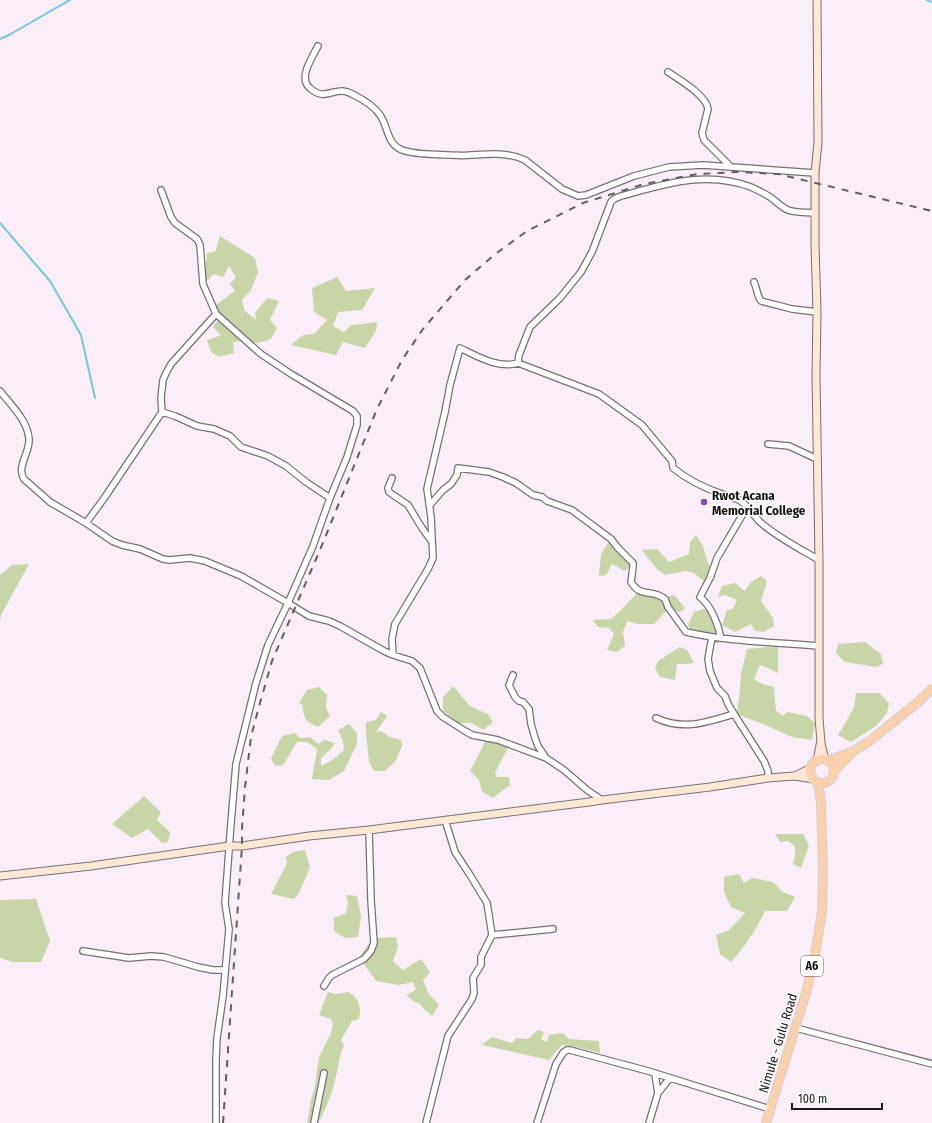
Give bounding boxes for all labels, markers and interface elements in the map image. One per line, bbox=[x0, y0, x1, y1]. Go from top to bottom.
place label: Rwot Acana Memorial College bbox=[712, 488, 806, 518]
marker: Rwot Acana Memorial College bbox=[699, 497, 709, 507]
road number: A6 bbox=[801, 956, 823, 976]
street label: Nimule - Gulu Road bbox=[756, 991, 800, 1095]
scale bar bbox=[792, 1085, 882, 1111]
text: 100 m bbox=[798, 1092, 827, 1106]

